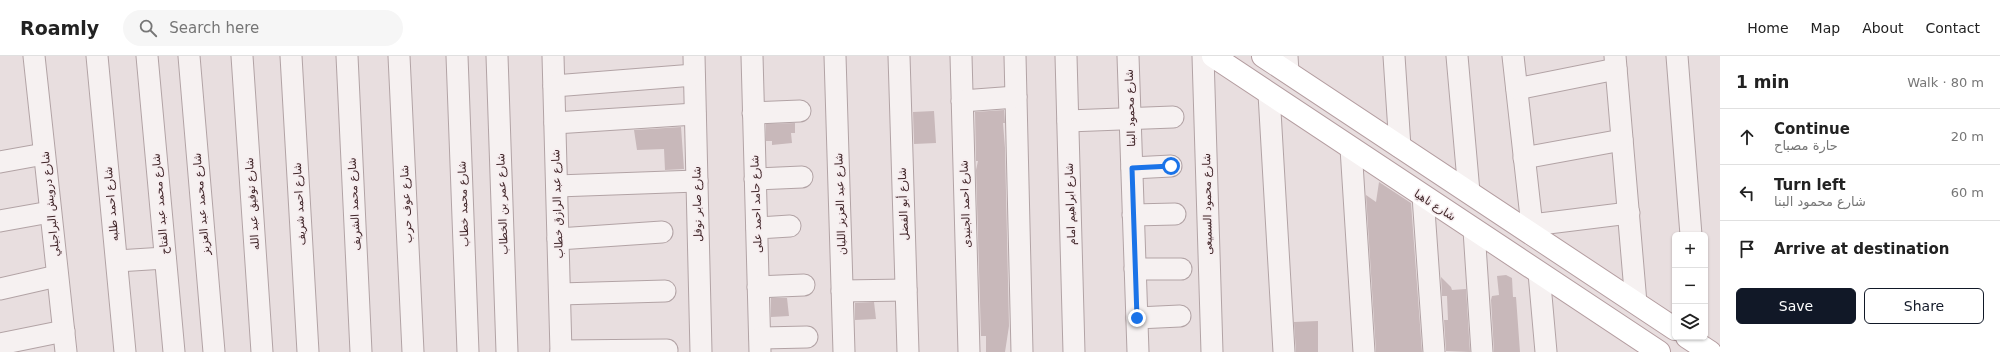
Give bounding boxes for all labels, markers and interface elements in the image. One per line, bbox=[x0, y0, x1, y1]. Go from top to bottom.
search box bbox=[123, 10, 403, 46]
text: Roamly bbox=[20, 17, 99, 39]
icon: search bbox=[137, 17, 159, 39]
text: Search here bbox=[169, 19, 259, 37]
text: Home bbox=[1747, 20, 1789, 36]
text: Map bbox=[1811, 20, 1840, 36]
text: About bbox=[1862, 20, 1904, 36]
text: Contact bbox=[1926, 20, 1980, 36]
street label: شارع محمود البنا bbox=[1123, 69, 1138, 147]
text: 1 min bbox=[1736, 72, 1789, 92]
text: Walk · 80 m bbox=[1907, 75, 1984, 90]
text: Continue bbox=[1774, 120, 1850, 138]
icon: ahead bbox=[1736, 126, 1758, 148]
text: 20 m bbox=[1951, 129, 1984, 144]
text: حارة مصباح bbox=[1774, 138, 1838, 153]
street label: شارع عبد الرازق خطاب bbox=[549, 149, 566, 259]
street label: شارع درويش البراجيلي bbox=[39, 151, 62, 257]
street label: شارع محمد عبد العزيز bbox=[191, 152, 213, 257]
street label: شارع محمد عبد الفتاح bbox=[150, 153, 171, 255]
street label: شارع عمر بن الخطاب bbox=[494, 153, 511, 255]
street label: شارع عبد العزيز اللبان bbox=[832, 153, 849, 255]
street label: شارع محمود السميعى bbox=[1200, 153, 1215, 255]
street label: شارع حامد احمد على bbox=[748, 155, 765, 253]
street label: شارع توفيق عبد الله bbox=[243, 157, 263, 251]
street label: شارع محمد الشريف bbox=[346, 157, 363, 251]
route start bbox=[1162, 157, 1180, 175]
street label: شارع احمد الجنيدى bbox=[957, 160, 974, 248]
street label: شارع محمد خطاب bbox=[456, 161, 471, 247]
street label: شارع احمد شريف bbox=[291, 162, 308, 246]
street label: شارع ابراهيم امام bbox=[1063, 163, 1078, 245]
street label: شارع عوف حرب bbox=[398, 165, 415, 243]
street label: شارع احمد طلبه bbox=[102, 166, 121, 242]
street label: شارع صابر نوفل bbox=[690, 166, 705, 242]
street label: شارع أبو الفضل bbox=[895, 167, 911, 241]
text: Turn left bbox=[1774, 176, 1846, 194]
icon: left bbox=[1736, 182, 1758, 204]
text: 60 m bbox=[1951, 185, 1984, 200]
street label: شارع ناهيا bbox=[1412, 187, 1458, 224]
text: شارع محمود البنا bbox=[1774, 194, 1866, 209]
map controls bbox=[1672, 232, 1708, 340]
button: + bbox=[1672, 232, 1708, 268]
icon: arrive bbox=[1736, 238, 1758, 260]
text: Arrive at destination bbox=[1774, 240, 1949, 258]
button: − bbox=[1672, 268, 1708, 304]
button: Save bbox=[1736, 288, 1856, 324]
button: Share bbox=[1864, 288, 1984, 324]
button: layers bbox=[1672, 304, 1708, 340]
route end bbox=[1128, 309, 1146, 327]

